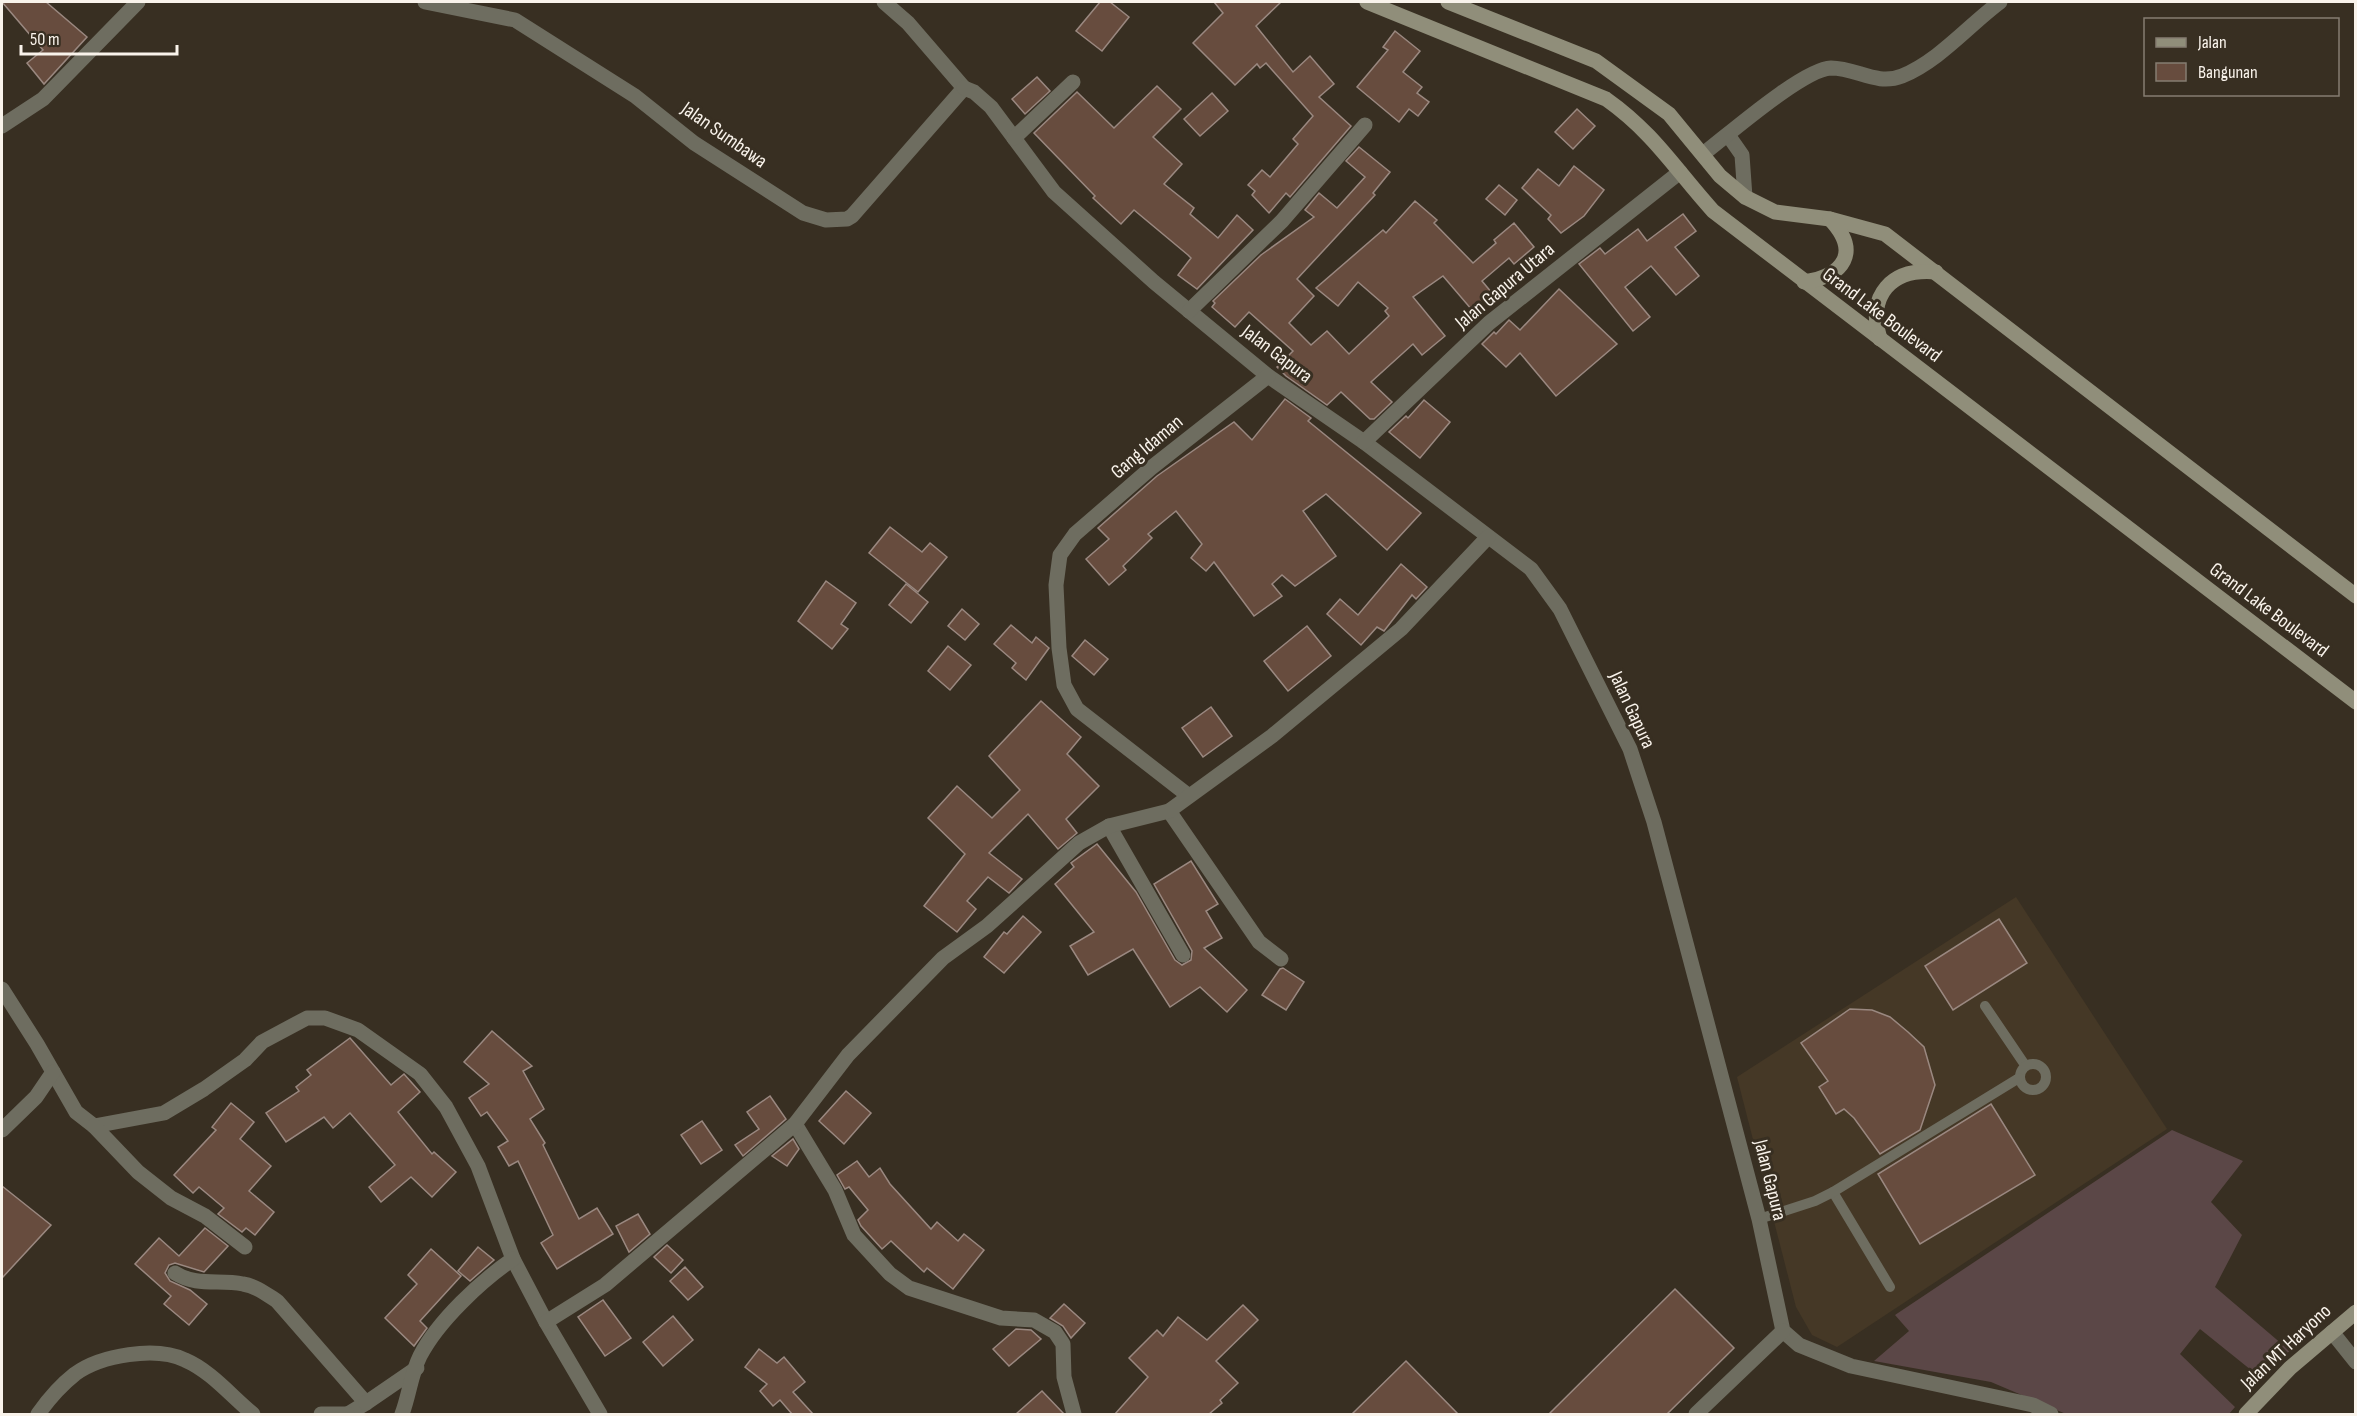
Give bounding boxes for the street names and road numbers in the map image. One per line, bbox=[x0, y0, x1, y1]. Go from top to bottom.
street label: Jalan Sumbawa bbox=[676, 96, 772, 173]
street label: Jalan Gapura Utara bbox=[1450, 238, 1560, 335]
street label: Grand Lake Boulevard bbox=[1818, 262, 1946, 368]
street label: Jalan Gapura bbox=[1236, 319, 1317, 388]
street label: Gang Idaman bbox=[1106, 410, 1188, 484]
street label: Grand Lake Boulevard bbox=[2205, 557, 2333, 663]
street label: Jalan Gapura bbox=[1603, 667, 1660, 752]
street label: Jalan Gapura bbox=[1748, 1136, 1792, 1223]
street label: Jalan MT Haryono bbox=[2235, 1299, 2336, 1396]

